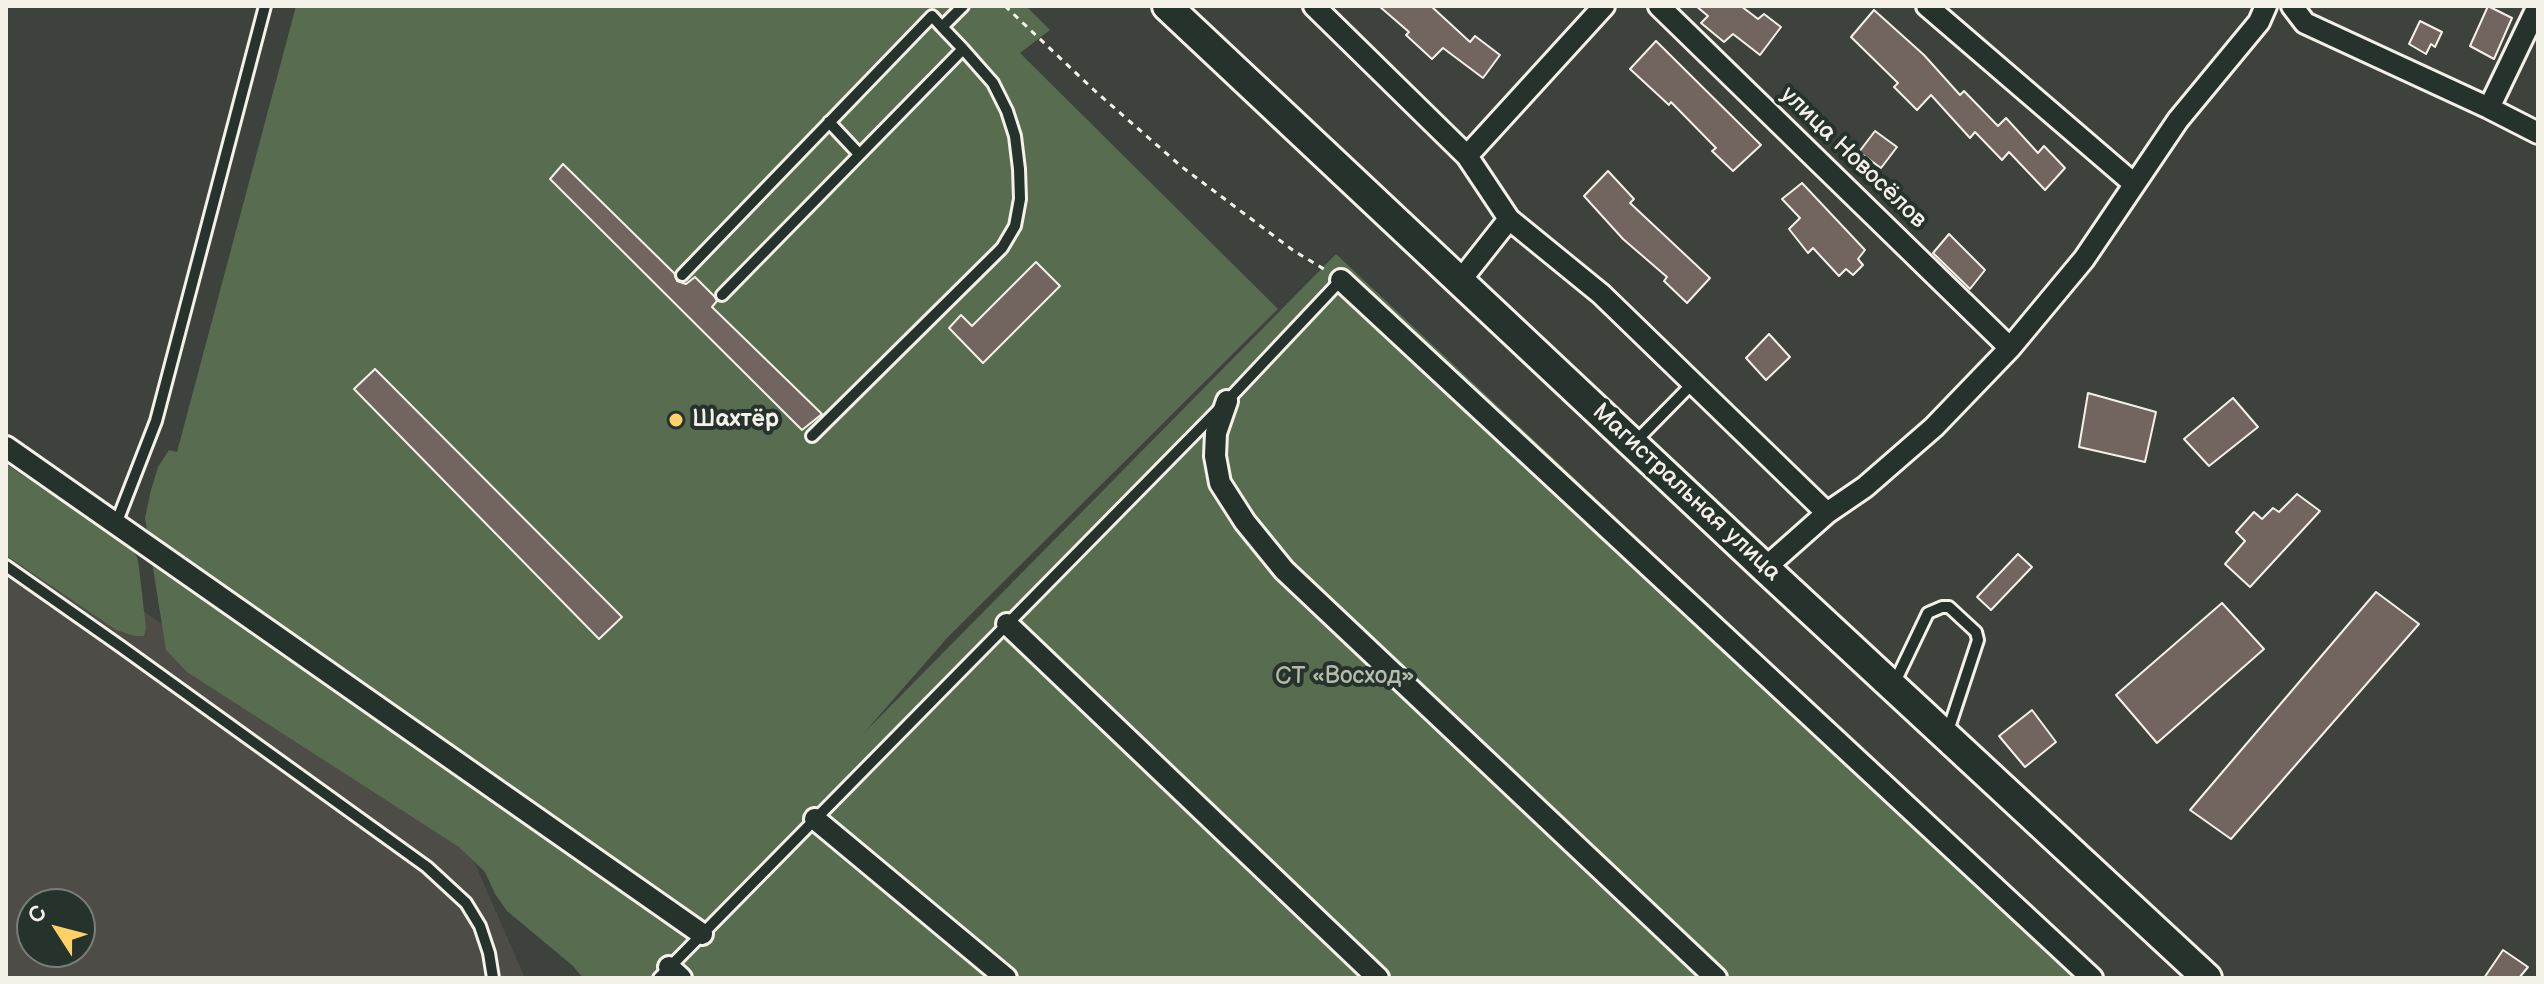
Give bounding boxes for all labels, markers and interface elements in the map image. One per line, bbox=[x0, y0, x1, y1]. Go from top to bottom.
street label: улица Новосёлов bbox=[1774, 81, 1932, 235]
street label: Магистральная улица bbox=[1586, 398, 1786, 588]
place label: Шахтёр bbox=[692, 406, 779, 434]
marker: Шахтёр bbox=[667, 411, 685, 429]
park label: СТ «Восход» bbox=[1275, 663, 1415, 691]
north arrow bbox=[16, 888, 96, 968]
text: С bbox=[22, 901, 53, 929]

